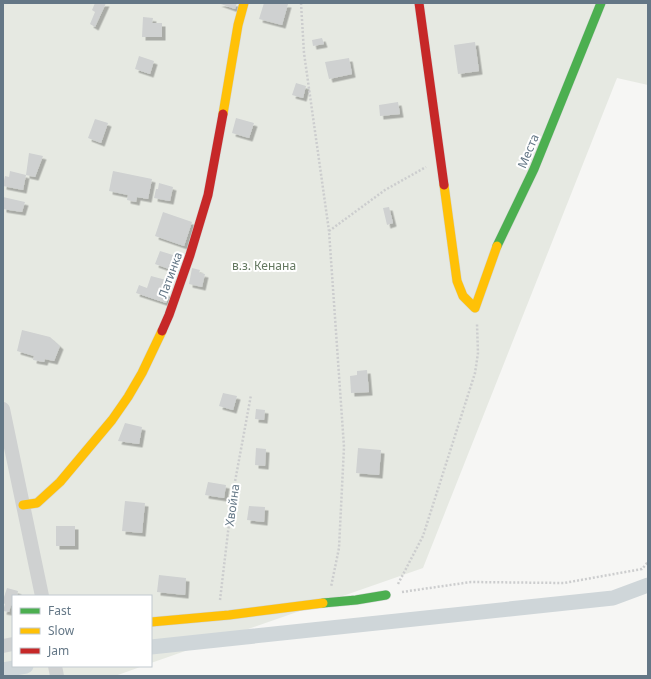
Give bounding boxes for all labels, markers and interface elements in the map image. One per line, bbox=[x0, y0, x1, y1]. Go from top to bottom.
street label: Места bbox=[513, 131, 543, 171]
street label: Латинка bbox=[154, 249, 186, 301]
park label: в.з. Кенана bbox=[232, 257, 296, 274]
street label: Хвойна bbox=[221, 483, 243, 527]
legend bbox=[12, 595, 152, 667]
text: Fast bbox=[48, 602, 72, 619]
text: Slow bbox=[48, 622, 75, 639]
text: Jam bbox=[47, 642, 69, 659]

